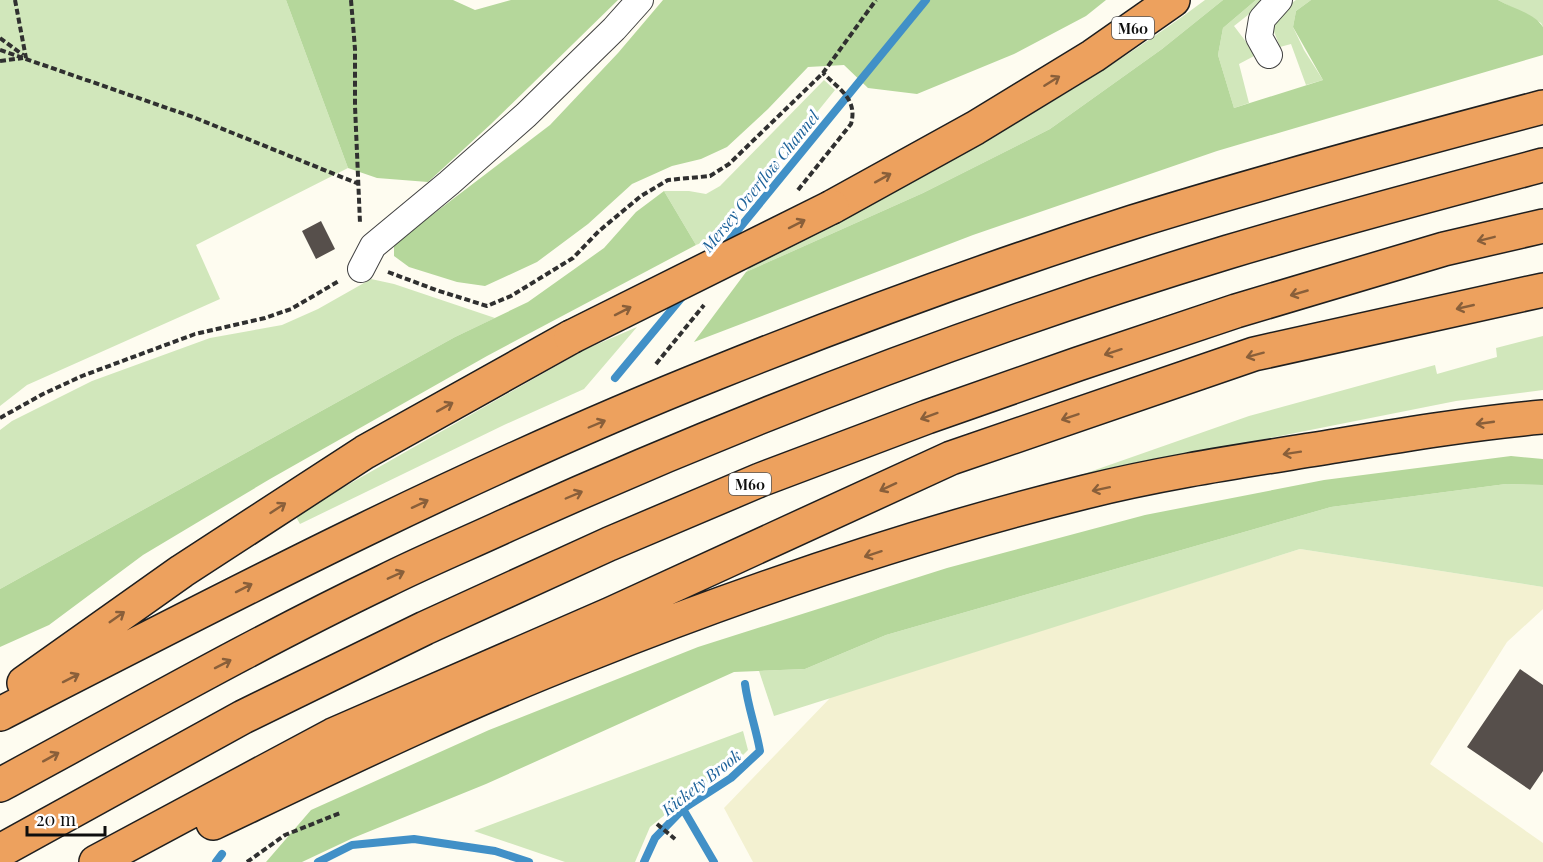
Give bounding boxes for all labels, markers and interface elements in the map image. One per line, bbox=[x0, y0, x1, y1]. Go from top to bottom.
road number: M60 bbox=[1112, 17, 1154, 39]
one-way arrow bbox=[1043, 74, 1060, 86]
water label: Mersey Overflow Channel bbox=[696, 106, 824, 257]
one-way arrow bbox=[874, 172, 891, 184]
one-way arrow bbox=[788, 217, 806, 229]
one-way arrow bbox=[1477, 234, 1496, 246]
one-way arrow bbox=[1290, 288, 1309, 299]
one-way arrow bbox=[1456, 302, 1476, 313]
one-way arrow bbox=[613, 305, 631, 316]
one-way arrow bbox=[1104, 347, 1123, 358]
one-way arrow bbox=[1246, 350, 1265, 361]
one-way arrow bbox=[436, 401, 453, 413]
one-way arrow bbox=[920, 412, 939, 423]
one-way arrow bbox=[1061, 412, 1080, 423]
one-way arrow bbox=[588, 418, 606, 429]
one-way arrow bbox=[1475, 418, 1495, 429]
one-way arrow bbox=[1283, 447, 1302, 458]
road number: M60 bbox=[729, 473, 771, 495]
one-way arrow bbox=[880, 481, 898, 493]
one-way arrow bbox=[1091, 483, 1110, 495]
one-way arrow bbox=[564, 489, 583, 500]
one-way arrow bbox=[410, 497, 428, 509]
one-way arrow bbox=[269, 502, 286, 514]
one-way arrow bbox=[864, 549, 883, 560]
one-way arrow bbox=[387, 569, 405, 581]
one-way arrow bbox=[234, 582, 252, 593]
one-way arrow bbox=[108, 611, 124, 623]
one-way arrow bbox=[213, 658, 231, 669]
one-way arrow bbox=[61, 672, 79, 683]
water label: Kickety Brook bbox=[656, 744, 745, 820]
one-way arrow bbox=[42, 751, 60, 762]
scale bar bbox=[27, 799, 105, 837]
text: 20 m bbox=[36, 807, 76, 831]

